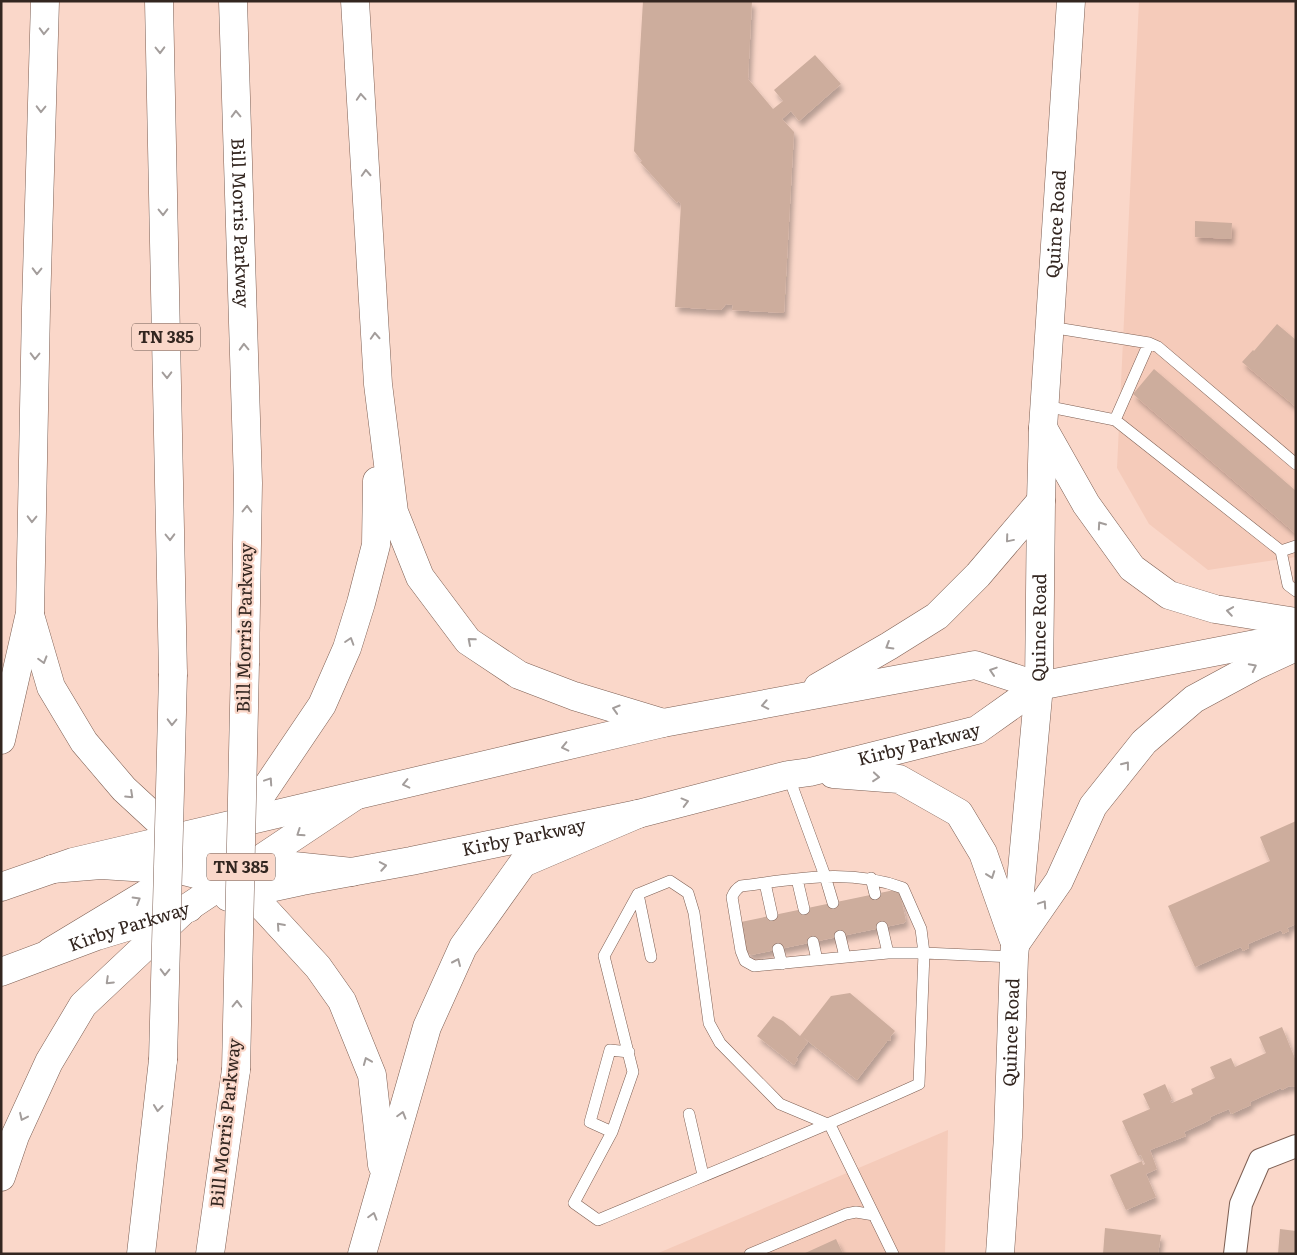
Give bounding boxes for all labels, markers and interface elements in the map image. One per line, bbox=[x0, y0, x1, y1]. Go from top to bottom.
one-way arrow bbox=[38, 27, 49, 35]
one-way arrow bbox=[155, 46, 165, 54]
one-way arrow bbox=[356, 93, 367, 101]
one-way arrow bbox=[36, 105, 46, 113]
one-way arrow bbox=[231, 110, 242, 118]
street label: Bill Morris Parkway bbox=[225, 137, 258, 309]
one-way arrow bbox=[361, 169, 372, 177]
street label: Quince Road bbox=[1038, 169, 1072, 279]
one-way arrow bbox=[158, 209, 168, 217]
one-way arrow bbox=[32, 268, 42, 275]
road number: TN 385 bbox=[132, 324, 200, 351]
one-way arrow bbox=[370, 331, 381, 339]
one-way arrow bbox=[238, 343, 249, 351]
one-way arrow bbox=[30, 353, 40, 361]
one-way arrow bbox=[161, 371, 172, 379]
one-way arrow bbox=[242, 505, 253, 513]
one-way arrow bbox=[26, 515, 37, 523]
one-way arrow bbox=[1098, 521, 1107, 531]
one-way arrow bbox=[1006, 533, 1015, 542]
one-way arrow bbox=[165, 534, 175, 542]
street label: Bill Morris Parkway bbox=[229, 542, 258, 713]
street label: Quince Road bbox=[1024, 573, 1052, 682]
one-way arrow bbox=[1226, 607, 1235, 617]
one-way arrow bbox=[344, 637, 354, 646]
one-way arrow bbox=[467, 638, 476, 647]
one-way arrow bbox=[886, 640, 895, 650]
one-way arrow bbox=[38, 655, 48, 664]
one-way arrow bbox=[1248, 663, 1257, 673]
one-way arrow bbox=[989, 667, 998, 677]
one-way arrow bbox=[761, 699, 770, 709]
one-way arrow bbox=[613, 705, 621, 715]
street label: Kirby Parkway bbox=[854, 715, 984, 772]
one-way arrow bbox=[166, 719, 177, 727]
one-way arrow bbox=[560, 741, 569, 752]
one-way arrow bbox=[1120, 762, 1128, 771]
one-way arrow bbox=[872, 772, 880, 783]
one-way arrow bbox=[263, 778, 273, 787]
one-way arrow bbox=[402, 778, 411, 789]
one-way arrow bbox=[125, 789, 134, 798]
one-way arrow bbox=[680, 797, 689, 808]
street label: Kirby Parkway bbox=[459, 810, 589, 862]
one-way arrow bbox=[296, 827, 305, 836]
road number: TN 385 bbox=[207, 854, 275, 880]
one-way arrow bbox=[379, 862, 388, 872]
one-way arrow bbox=[985, 870, 995, 879]
street label: Kirby Parkway bbox=[64, 893, 193, 958]
one-way arrow bbox=[131, 897, 140, 907]
one-way arrow bbox=[1037, 900, 1046, 910]
one-way arrow bbox=[277, 923, 286, 932]
one-way arrow bbox=[450, 958, 461, 967]
one-way arrow bbox=[160, 969, 170, 977]
one-way arrow bbox=[106, 975, 115, 984]
street label: Quince Road bbox=[995, 978, 1025, 1087]
one-way arrow bbox=[232, 1000, 243, 1008]
street label: Bill Morris Parkway bbox=[202, 1036, 247, 1209]
one-way arrow bbox=[362, 1058, 372, 1066]
one-way arrow bbox=[153, 1104, 164, 1112]
one-way arrow bbox=[396, 1110, 407, 1119]
one-way arrow bbox=[19, 1112, 29, 1121]
one-way arrow bbox=[367, 1213, 377, 1221]

